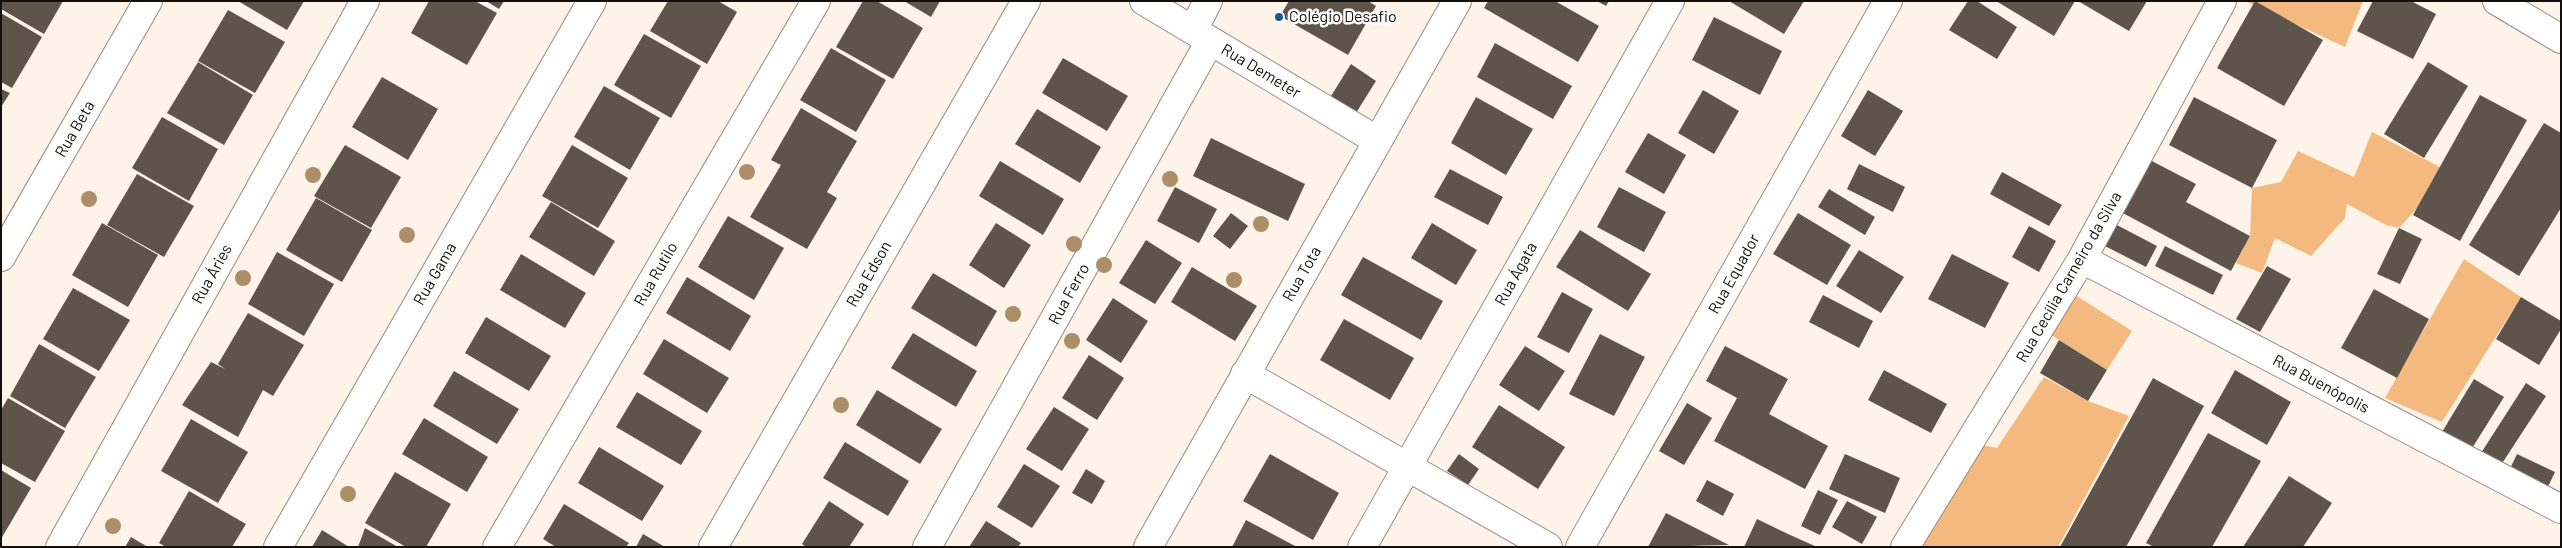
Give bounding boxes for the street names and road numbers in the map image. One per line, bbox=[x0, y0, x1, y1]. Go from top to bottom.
street label: Rua Demeter bbox=[1218, 40, 1304, 102]
street label: Rua Beta bbox=[51, 97, 99, 161]
street label: Rua Cecília Carneiro da Silva bbox=[2012, 188, 2126, 366]
street label: Rua Equador bbox=[1704, 231, 1764, 317]
street label: Rua Edson bbox=[842, 238, 896, 310]
street label: Rua Gama bbox=[409, 239, 461, 309]
street label: Rua Rutilo bbox=[630, 239, 682, 309]
street label: Rua Ágata bbox=[1491, 239, 1541, 309]
street label: Rua Áries bbox=[188, 241, 236, 307]
street label: Rua Tota bbox=[1279, 243, 1325, 305]
street label: Rua Ferro bbox=[1044, 260, 1094, 328]
street label: Rua Buenópolis bbox=[2269, 350, 2373, 418]

